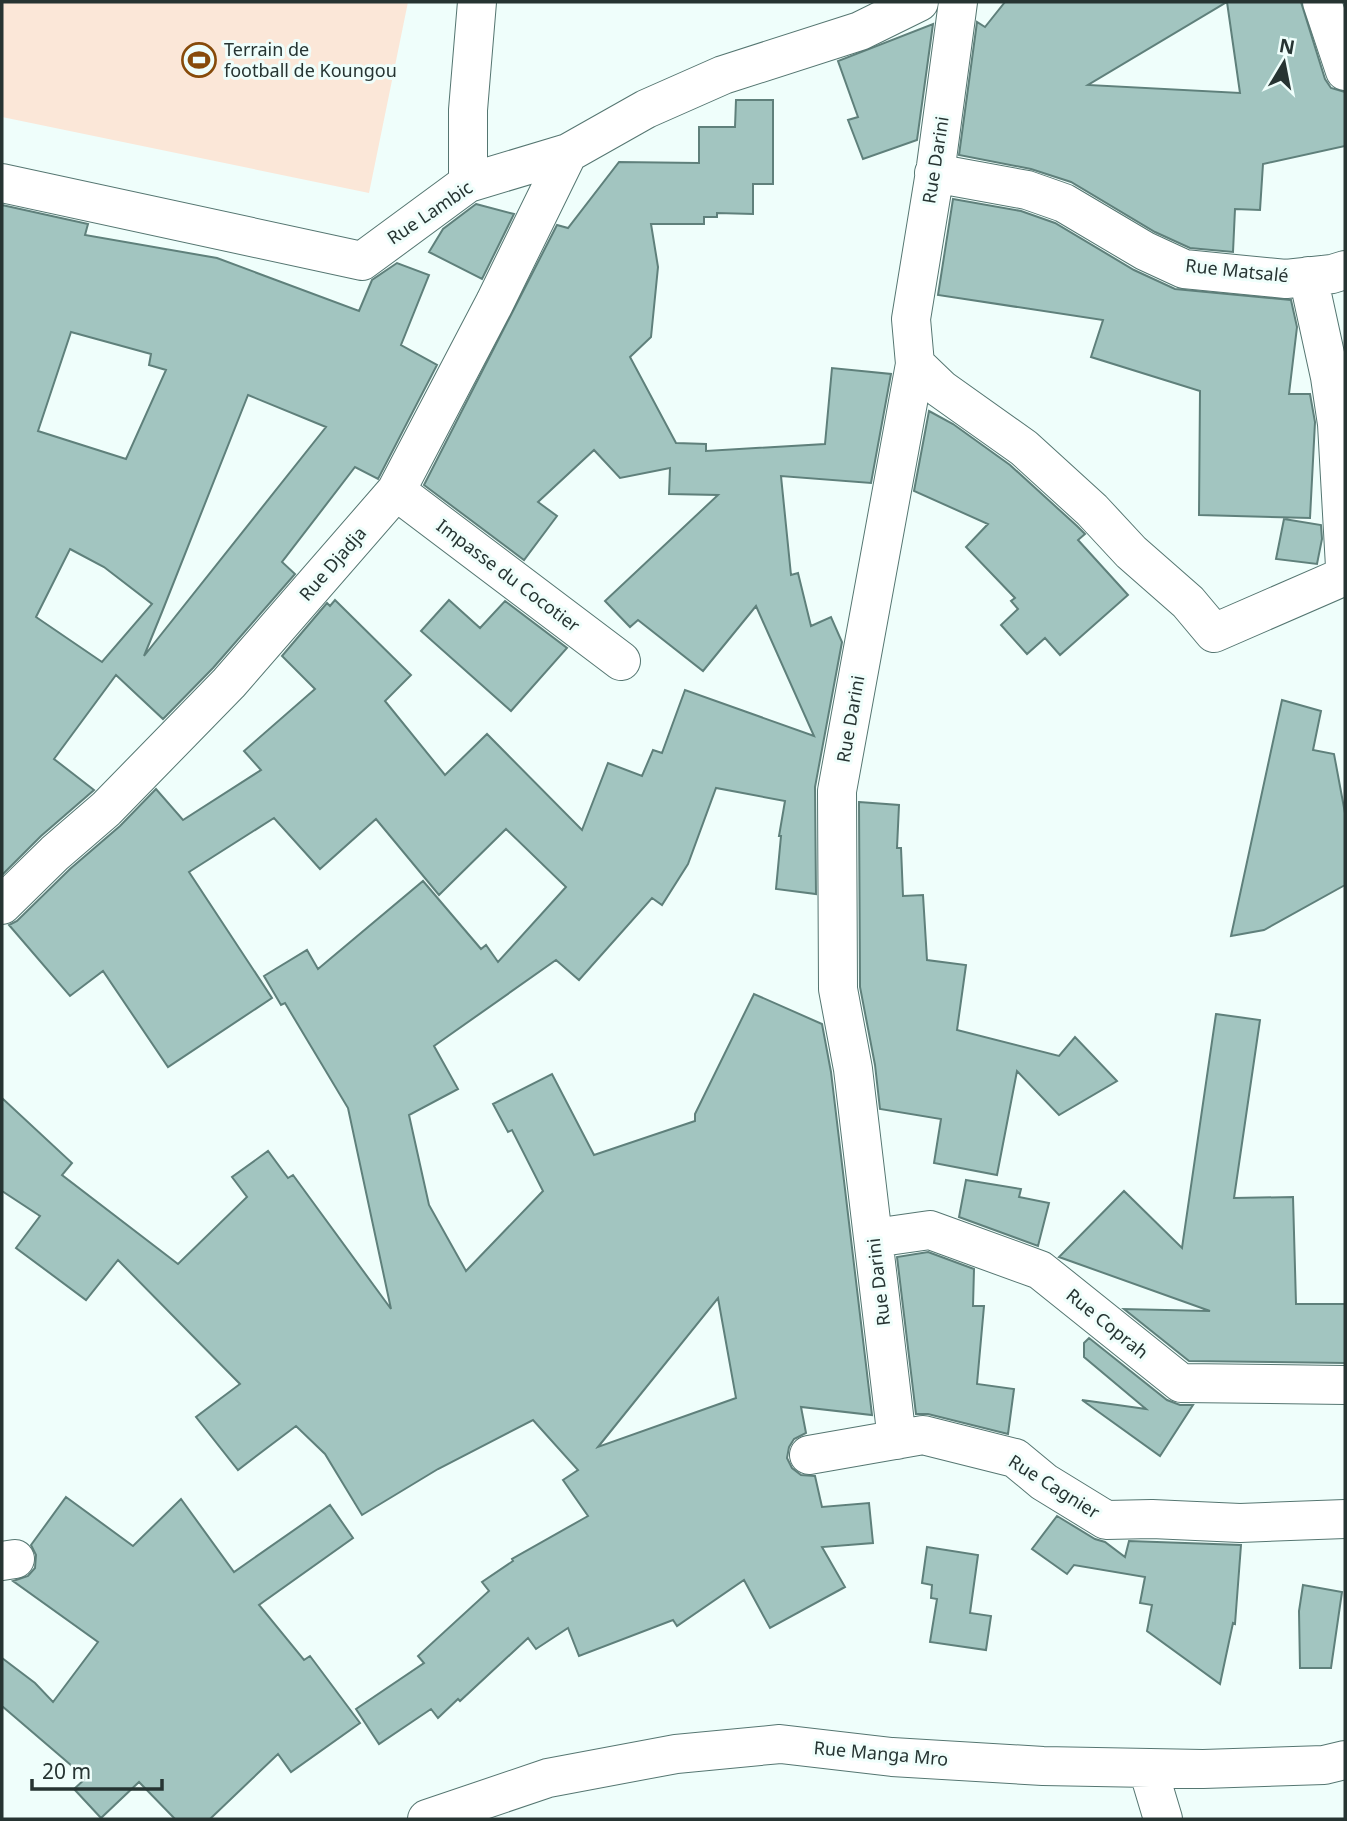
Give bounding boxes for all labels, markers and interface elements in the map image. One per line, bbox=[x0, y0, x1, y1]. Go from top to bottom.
north arrow bbox=[1249, 28, 1319, 98]
text: N bbox=[1277, 32, 1297, 60]
place label: Terrain de football de Koungou bbox=[224, 37, 397, 82]
sports icon: Terrain de football de Koungou bbox=[180, 41, 218, 79]
street label: Rue Darini bbox=[916, 114, 954, 205]
street label: Rue Lambic bbox=[382, 175, 477, 249]
street label: Rue Matsalé bbox=[1184, 253, 1290, 287]
street label: Impasse du Cocotier bbox=[432, 513, 586, 637]
street label: Rue Djadja bbox=[293, 521, 371, 606]
street label: Rue Darini bbox=[831, 673, 869, 764]
street label: Rue Darini bbox=[861, 1237, 895, 1327]
street label: Rue Coprah bbox=[1062, 1283, 1154, 1364]
street label: Rue Cagnier bbox=[1004, 1449, 1105, 1524]
street label: Rue Manga Mro bbox=[813, 1735, 949, 1771]
scale bar bbox=[32, 1748, 161, 1792]
text: 20 m bbox=[42, 1757, 91, 1785]

